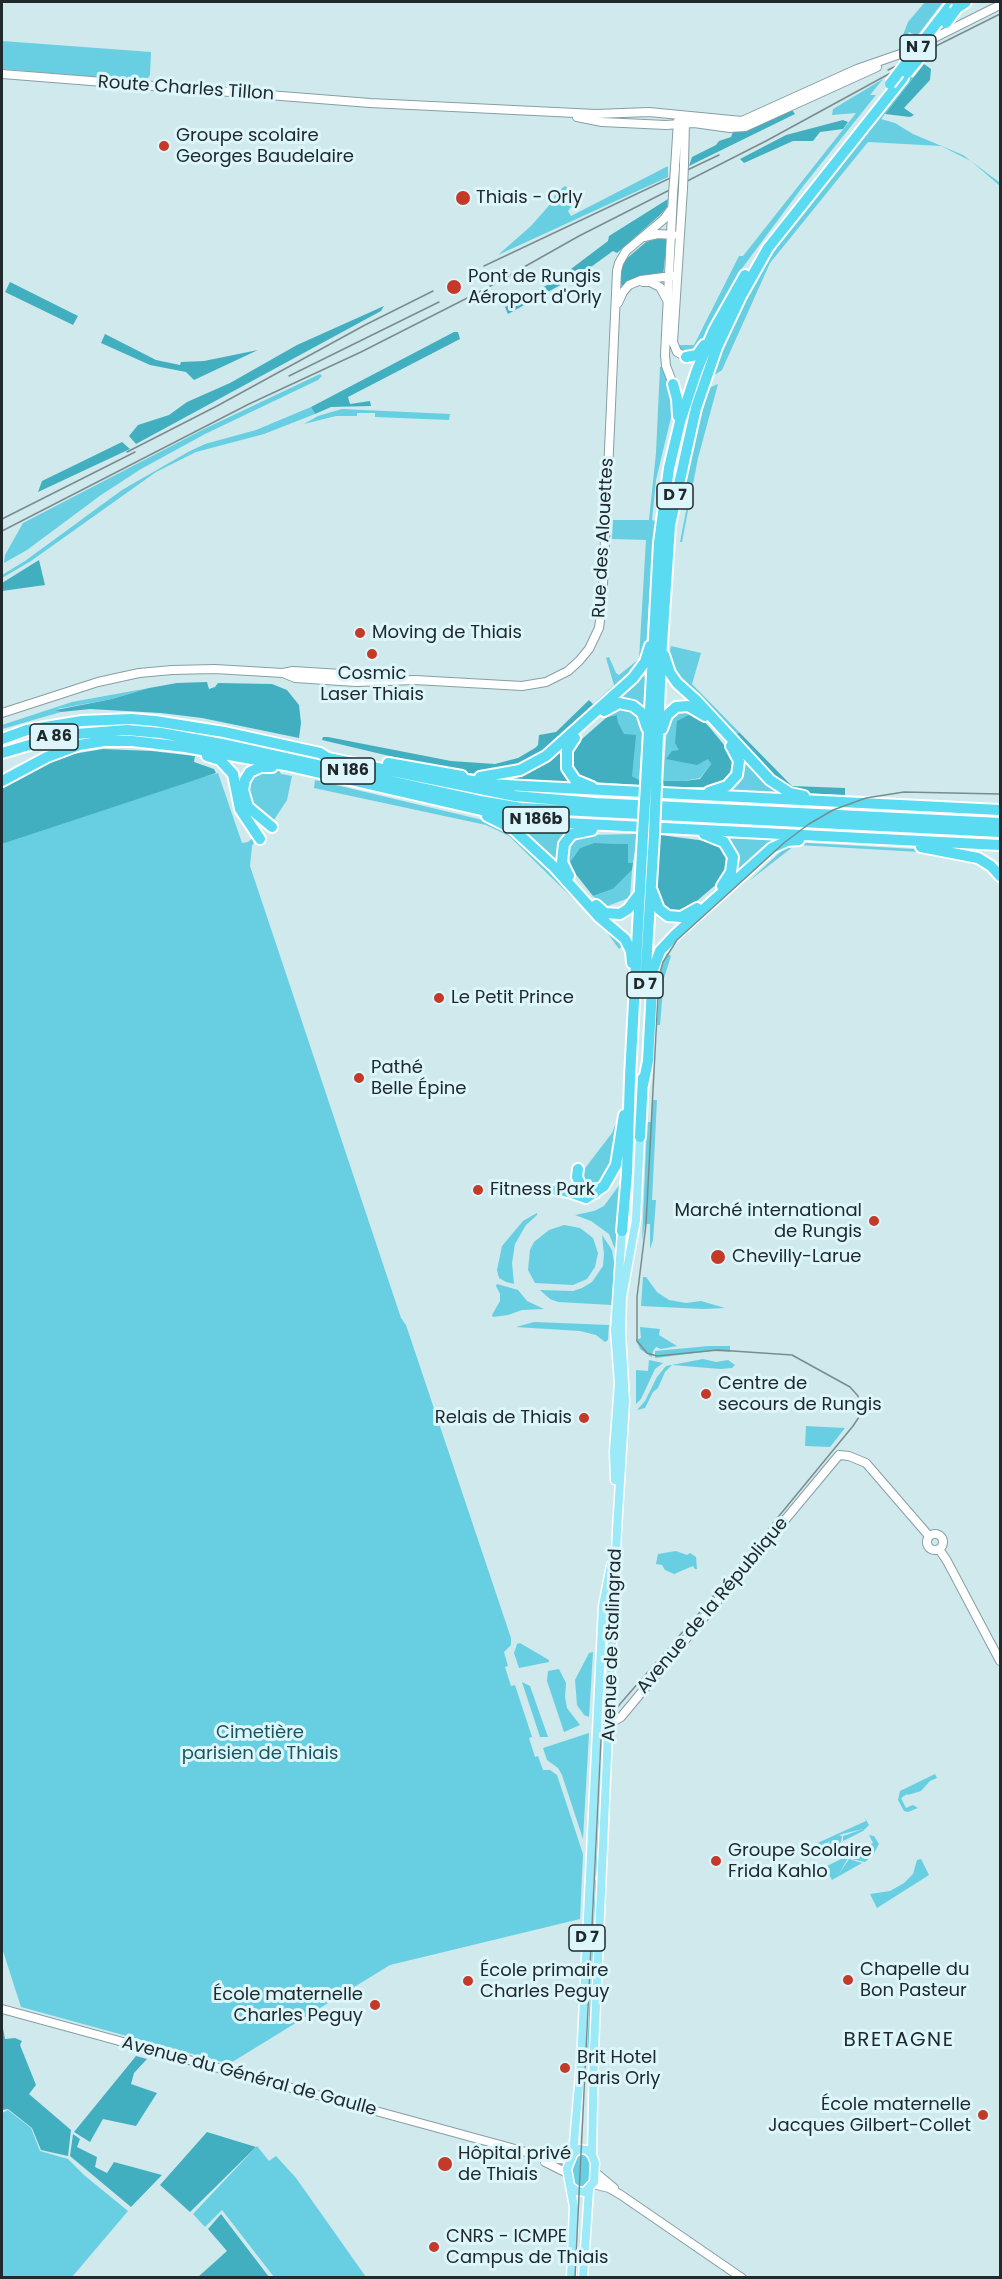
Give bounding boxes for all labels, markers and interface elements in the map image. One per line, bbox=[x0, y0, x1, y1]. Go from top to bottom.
road number: N 7 bbox=[900, 35, 936, 61]
street label: Route Charles Tillon bbox=[97, 72, 275, 106]
place label: Groupe scolaire Georges Baudelaire bbox=[176, 125, 354, 168]
marker: Groupe scolaire Georges Baudelaire bbox=[157, 139, 171, 153]
place label: Thiais - Orly bbox=[476, 187, 583, 209]
marker: Thiais - Orly bbox=[454, 189, 472, 207]
place label: Pont de Rungis Aéroport d'Orly bbox=[468, 266, 602, 308]
marker: Pont de Rungis Aéroport d'Orly bbox=[445, 278, 463, 296]
street label: Rue des Alouettes bbox=[589, 457, 619, 619]
road number: D 7 bbox=[657, 483, 693, 509]
place label: Moving de Thiais bbox=[372, 622, 522, 644]
marker: Moving de Thiais bbox=[353, 626, 367, 640]
marker: Cosmic Laser Thiais bbox=[365, 647, 379, 661]
place label: Cosmic Laser Thiais bbox=[320, 663, 424, 706]
road number: A 86 bbox=[30, 724, 78, 750]
road number: N 186 bbox=[321, 758, 375, 784]
road number: N 186b bbox=[503, 807, 569, 833]
road number: D 7 bbox=[627, 972, 663, 998]
place label: Le Petit Prince bbox=[451, 987, 574, 1009]
marker: Le Petit Prince bbox=[432, 991, 446, 1005]
place label: Pathé Belle Épine bbox=[371, 1057, 467, 1100]
marker: Pathé Belle Épine bbox=[352, 1071, 366, 1085]
place label: Fitness Park bbox=[490, 1179, 595, 1201]
marker: Fitness Park bbox=[471, 1183, 485, 1197]
place label: Marché international de Rungis bbox=[675, 1200, 862, 1242]
marker: Marché international de Rungis bbox=[867, 1214, 881, 1228]
place label: Chevilly-Larue bbox=[732, 1246, 861, 1268]
marker: Chevilly-Larue bbox=[709, 1248, 727, 1266]
place label: Centre de secours de Rungis bbox=[718, 1373, 882, 1416]
marker: Centre de secours de Rungis bbox=[699, 1387, 713, 1401]
place label: Relais de Thiais bbox=[435, 1407, 572, 1429]
marker: Relais de Thiais bbox=[577, 1411, 591, 1425]
street label: Avenue de la République bbox=[633, 1513, 793, 1699]
street label: Avenue de Stalingrad bbox=[599, 1548, 627, 1742]
park label: Cimetière parisien de Thiais bbox=[182, 1722, 338, 1764]
place label: Groupe Scolaire Frida Kahlo bbox=[728, 1840, 872, 1882]
marker: Groupe Scolaire Frida Kahlo bbox=[709, 1854, 723, 1868]
road number: D 7 bbox=[569, 1925, 605, 1951]
place label: Chapelle du Bon Pasteur bbox=[860, 1959, 969, 2002]
place label: École primaire Charles Peguy bbox=[480, 1960, 609, 2002]
marker: Chapelle du Bon Pasteur bbox=[841, 1973, 855, 1987]
marker: École primaire Charles Peguy bbox=[461, 1974, 475, 1988]
place label: École maternelle Charles Peguy bbox=[213, 1984, 363, 2026]
marker: École maternelle Charles Peguy bbox=[368, 1998, 382, 2012]
district label: BRETAGNE bbox=[844, 2029, 954, 2053]
street label: Avenue du Général de Gaulle bbox=[119, 2033, 379, 2121]
place label: Brit Hotel Paris Orly bbox=[577, 2047, 660, 2090]
marker: Brit Hotel Paris Orly bbox=[558, 2061, 572, 2075]
place label: École maternelle Jacques Gilbert-Collet bbox=[768, 2094, 971, 2136]
marker: École maternelle Jacques Gilbert-Collet bbox=[976, 2108, 990, 2122]
place label: Hôpital privé de Thiais bbox=[458, 2143, 571, 2186]
marker: Hôpital privé de Thiais bbox=[436, 2155, 454, 2173]
place label: CNRS - ICMPE Campus de Thiais bbox=[446, 2226, 608, 2268]
marker: CNRS - ICMPE Campus de Thiais bbox=[427, 2240, 441, 2254]

